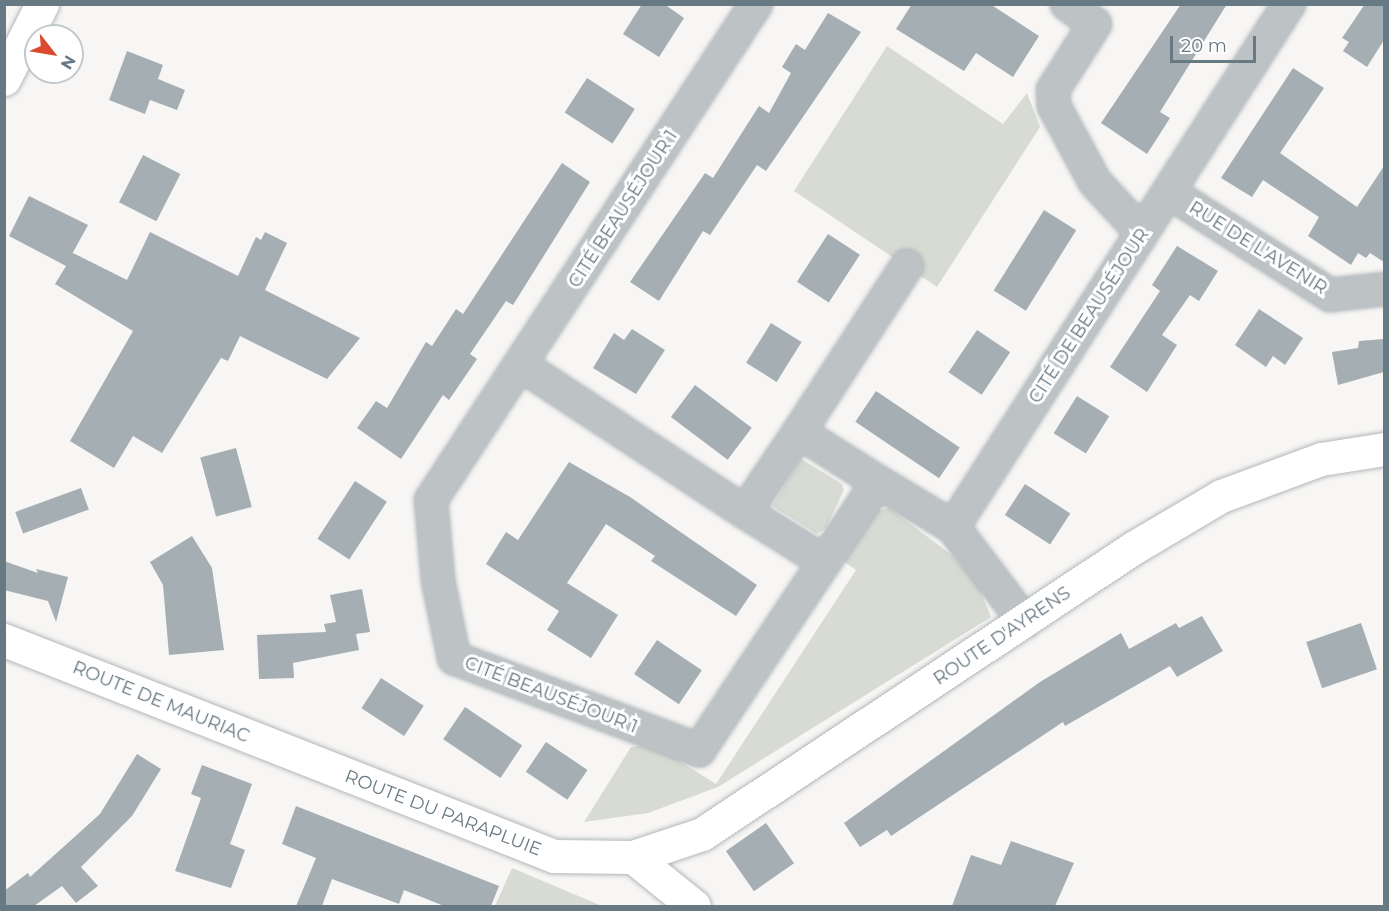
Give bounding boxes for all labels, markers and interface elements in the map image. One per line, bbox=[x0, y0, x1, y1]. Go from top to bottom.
north arrow bbox=[24, 24, 84, 84]
scale bar bbox=[1173, 24, 1258, 62]
text: 20 m bbox=[1181, 35, 1227, 57]
text: N bbox=[57, 52, 80, 73]
street label: CITÉ BEAUSÉJOUR 1 bbox=[564, 126, 682, 292]
street label: RUE DE L'AVENIR bbox=[1185, 197, 1331, 299]
street label: CITÉ DE BEAUSÉJOUR bbox=[1024, 225, 1154, 407]
street label: ROUTE D'AYRENS bbox=[929, 582, 1075, 690]
street label: CITÉ BEAUSÉJOUR 1 bbox=[461, 652, 641, 738]
street label: ROUTE DE MAURIAC bbox=[69, 657, 253, 747]
street label: ROUTE DU PARAPLUIE bbox=[342, 765, 544, 861]

